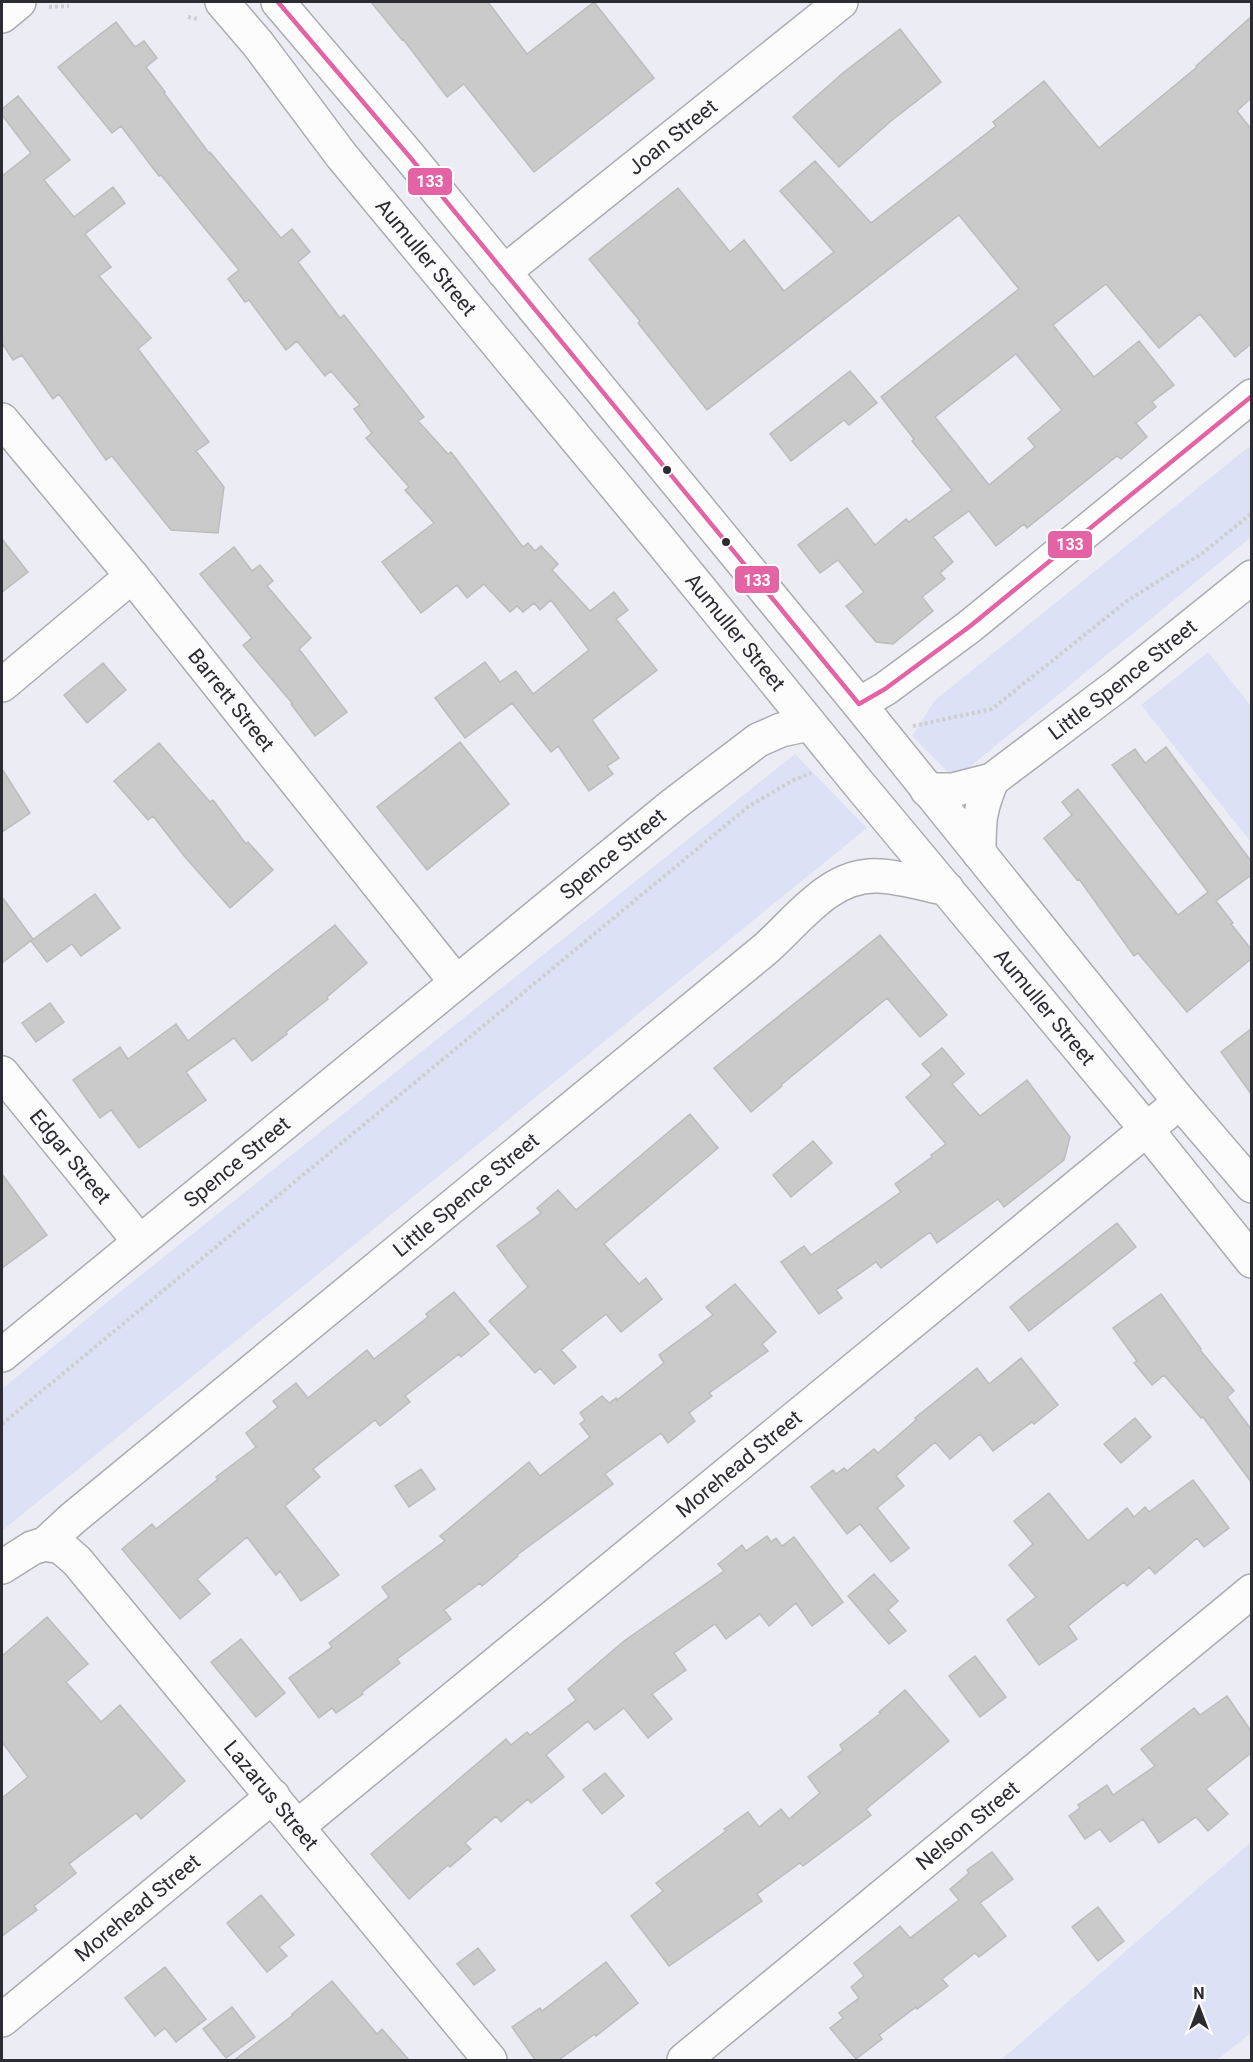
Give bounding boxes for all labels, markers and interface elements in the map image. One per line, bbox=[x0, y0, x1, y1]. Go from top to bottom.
street label: Joan Street bbox=[623, 94, 722, 180]
line badge: 133 bbox=[407, 167, 453, 196]
text: 133 bbox=[416, 172, 444, 191]
street label: Aumuller Street bbox=[371, 194, 481, 321]
unlabelled marker bbox=[661, 464, 673, 476]
line badge: 133 bbox=[1047, 530, 1093, 559]
text: 133 bbox=[1056, 535, 1084, 554]
unlabelled marker bbox=[720, 536, 732, 548]
line badge: 133 bbox=[734, 565, 780, 594]
street label: Aumuller Street bbox=[680, 569, 790, 696]
text: 133 bbox=[743, 571, 771, 590]
street label: Little Spence Street bbox=[1044, 614, 1202, 745]
street label: Barrett Street bbox=[183, 644, 279, 756]
street label: Spence Street bbox=[555, 804, 671, 905]
street label: Aumuller Street bbox=[989, 944, 1100, 1070]
street label: Edgar Street bbox=[25, 1105, 116, 1209]
street label: Spence Street bbox=[179, 1112, 295, 1213]
street label: Little Spence Street bbox=[388, 1128, 544, 1262]
street label: Morehead Street bbox=[672, 1405, 807, 1522]
street label: Lazarus Street bbox=[219, 1736, 323, 1855]
street label: Nelson Street bbox=[911, 1776, 1024, 1875]
street label: Morehead Street bbox=[70, 1849, 205, 1967]
north arrow bbox=[1169, 1978, 1229, 2038]
text: N bbox=[1193, 1984, 1205, 2003]

